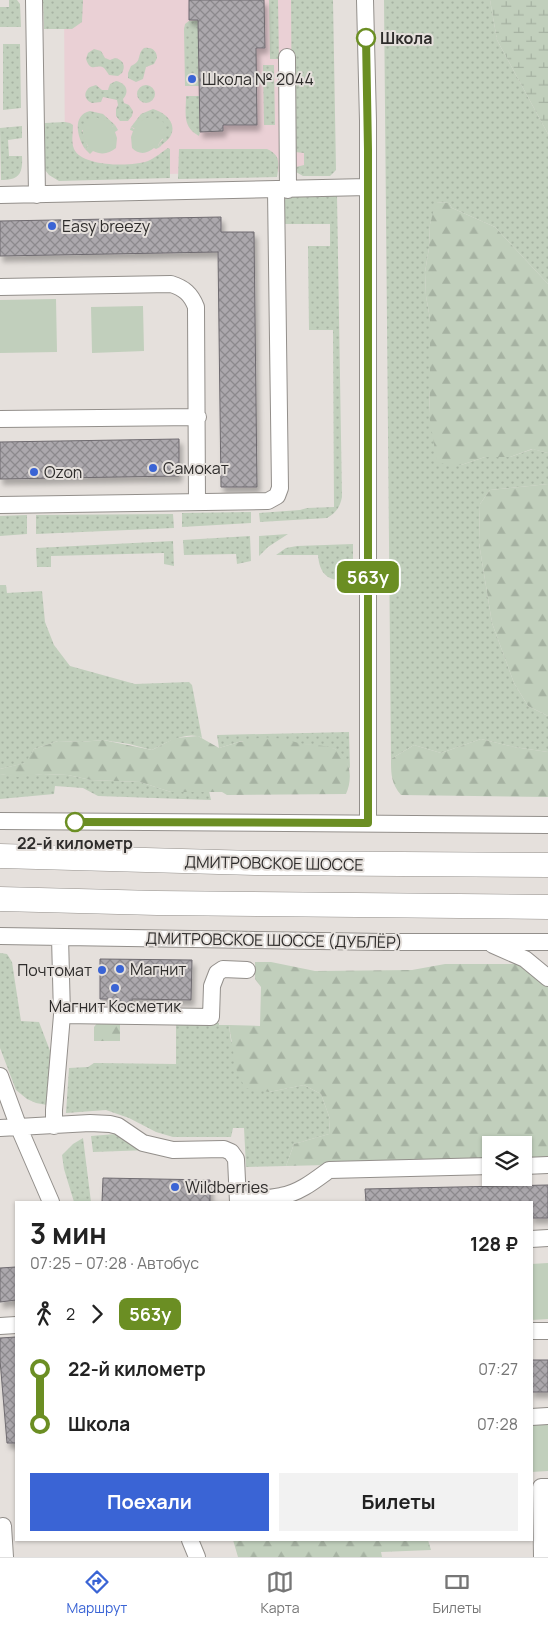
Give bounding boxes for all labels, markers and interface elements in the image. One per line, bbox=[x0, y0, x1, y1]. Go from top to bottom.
place label: Школа bbox=[380, 27, 432, 49]
marker: Школа bbox=[356, 28, 376, 48]
place label: Школа № 2044 bbox=[202, 68, 314, 90]
marker: Школа № 2044 bbox=[186, 73, 198, 85]
place label: Easy breezy bbox=[62, 215, 151, 237]
marker: Easy breezy bbox=[46, 220, 58, 232]
place label: Самокат bbox=[163, 457, 229, 479]
place label: Ozon bbox=[44, 461, 82, 483]
marker: Самокат bbox=[147, 462, 159, 474]
marker: Ozon bbox=[28, 466, 40, 478]
line badge: 563у bbox=[333, 561, 403, 593]
text: 563у bbox=[347, 565, 389, 589]
marker: 22-й километр bbox=[65, 812, 85, 832]
place label: 22-й километр bbox=[17, 832, 133, 854]
street label: ДМИТРОВСКОЕ ШОССЕ bbox=[184, 850, 364, 876]
street label: ДМИТРОВСКОЕ ШОССЕ (ДУБЛЁР) bbox=[145, 927, 403, 953]
place label: Магнит bbox=[130, 958, 186, 980]
place label: Почтомат bbox=[17, 959, 92, 981]
marker: Магнит bbox=[114, 963, 126, 975]
marker: Почтомат bbox=[96, 964, 108, 976]
marker: Магнит Косметик bbox=[109, 982, 121, 994]
place label: Магнит Косметик bbox=[49, 995, 182, 1017]
map controls bbox=[482, 1136, 532, 1186]
button: layers bbox=[482, 1136, 532, 1186]
place label: Wildberries bbox=[185, 1176, 268, 1198]
marker: Wildberries bbox=[169, 1181, 181, 1193]
text: 3 мин bbox=[30, 1214, 107, 1252]
text: 128 ₽ bbox=[470, 1231, 518, 1257]
text: 07:25 – 07:28 · Автобус bbox=[30, 1252, 199, 1274]
icon: walk bbox=[30, 1300, 58, 1328]
icon: forward bbox=[83, 1300, 111, 1328]
text: 563у bbox=[129, 1302, 171, 1326]
text: 2 bbox=[66, 1303, 75, 1325]
text: 22-й километр bbox=[68, 1356, 206, 1382]
text: 07:27 bbox=[478, 1358, 518, 1380]
text: Школа bbox=[68, 1411, 130, 1437]
text: 07:28 bbox=[477, 1413, 518, 1435]
button: Поехали bbox=[30, 1473, 269, 1531]
button: Билеты bbox=[279, 1473, 518, 1531]
tab: Маршрут bbox=[67, 1568, 127, 1617]
tab: Карта bbox=[260, 1568, 299, 1617]
tab: Билеты bbox=[432, 1568, 481, 1617]

